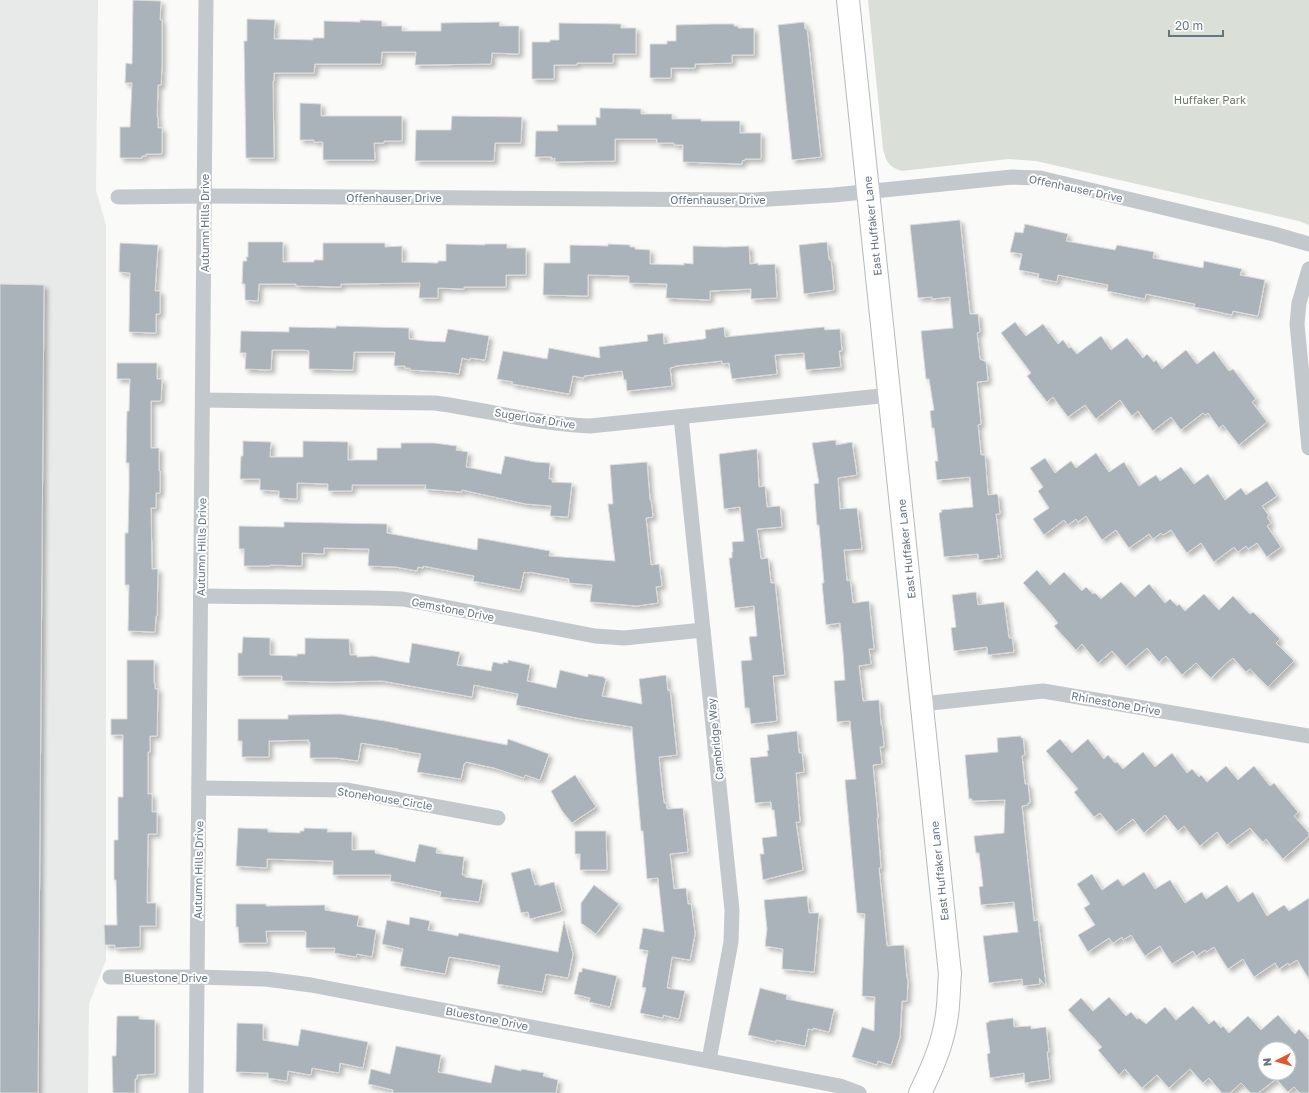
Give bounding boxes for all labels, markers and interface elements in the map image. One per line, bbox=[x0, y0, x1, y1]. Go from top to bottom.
scale bar bbox=[1169, 12, 1223, 38]
text: 20 m bbox=[1175, 18, 1203, 33]
park label: Huffaker Park bbox=[1174, 93, 1246, 106]
street label: Offenhauser Drive bbox=[1028, 172, 1124, 204]
street label: Autumn Hills Drive bbox=[198, 174, 211, 272]
street label: East Huffaker Lane bbox=[860, 176, 884, 276]
street label: Offenhauser Drive bbox=[346, 191, 442, 204]
street label: Offenhauser Drive bbox=[670, 193, 766, 206]
street label: Sugerloaf Drive bbox=[494, 405, 576, 431]
street label: Autumn Hills Drive bbox=[194, 498, 208, 596]
street label: East Huffaker Lane bbox=[894, 499, 918, 599]
street label: Gemstone Drive bbox=[411, 595, 495, 623]
street label: Rhinestone Drive bbox=[1070, 689, 1162, 717]
street label: Cambridge Way bbox=[704, 697, 726, 781]
street label: Stonehouse Circle bbox=[336, 784, 434, 812]
street label: Autumn Hills Drive bbox=[191, 821, 205, 919]
street label: East Huffaker Lane bbox=[927, 821, 951, 921]
street label: Bluestone Drive bbox=[124, 971, 208, 984]
street label: Bluestone Drive bbox=[445, 1004, 529, 1032]
north arrow bbox=[1257, 1041, 1297, 1081]
text: N bbox=[1260, 1057, 1273, 1067]

